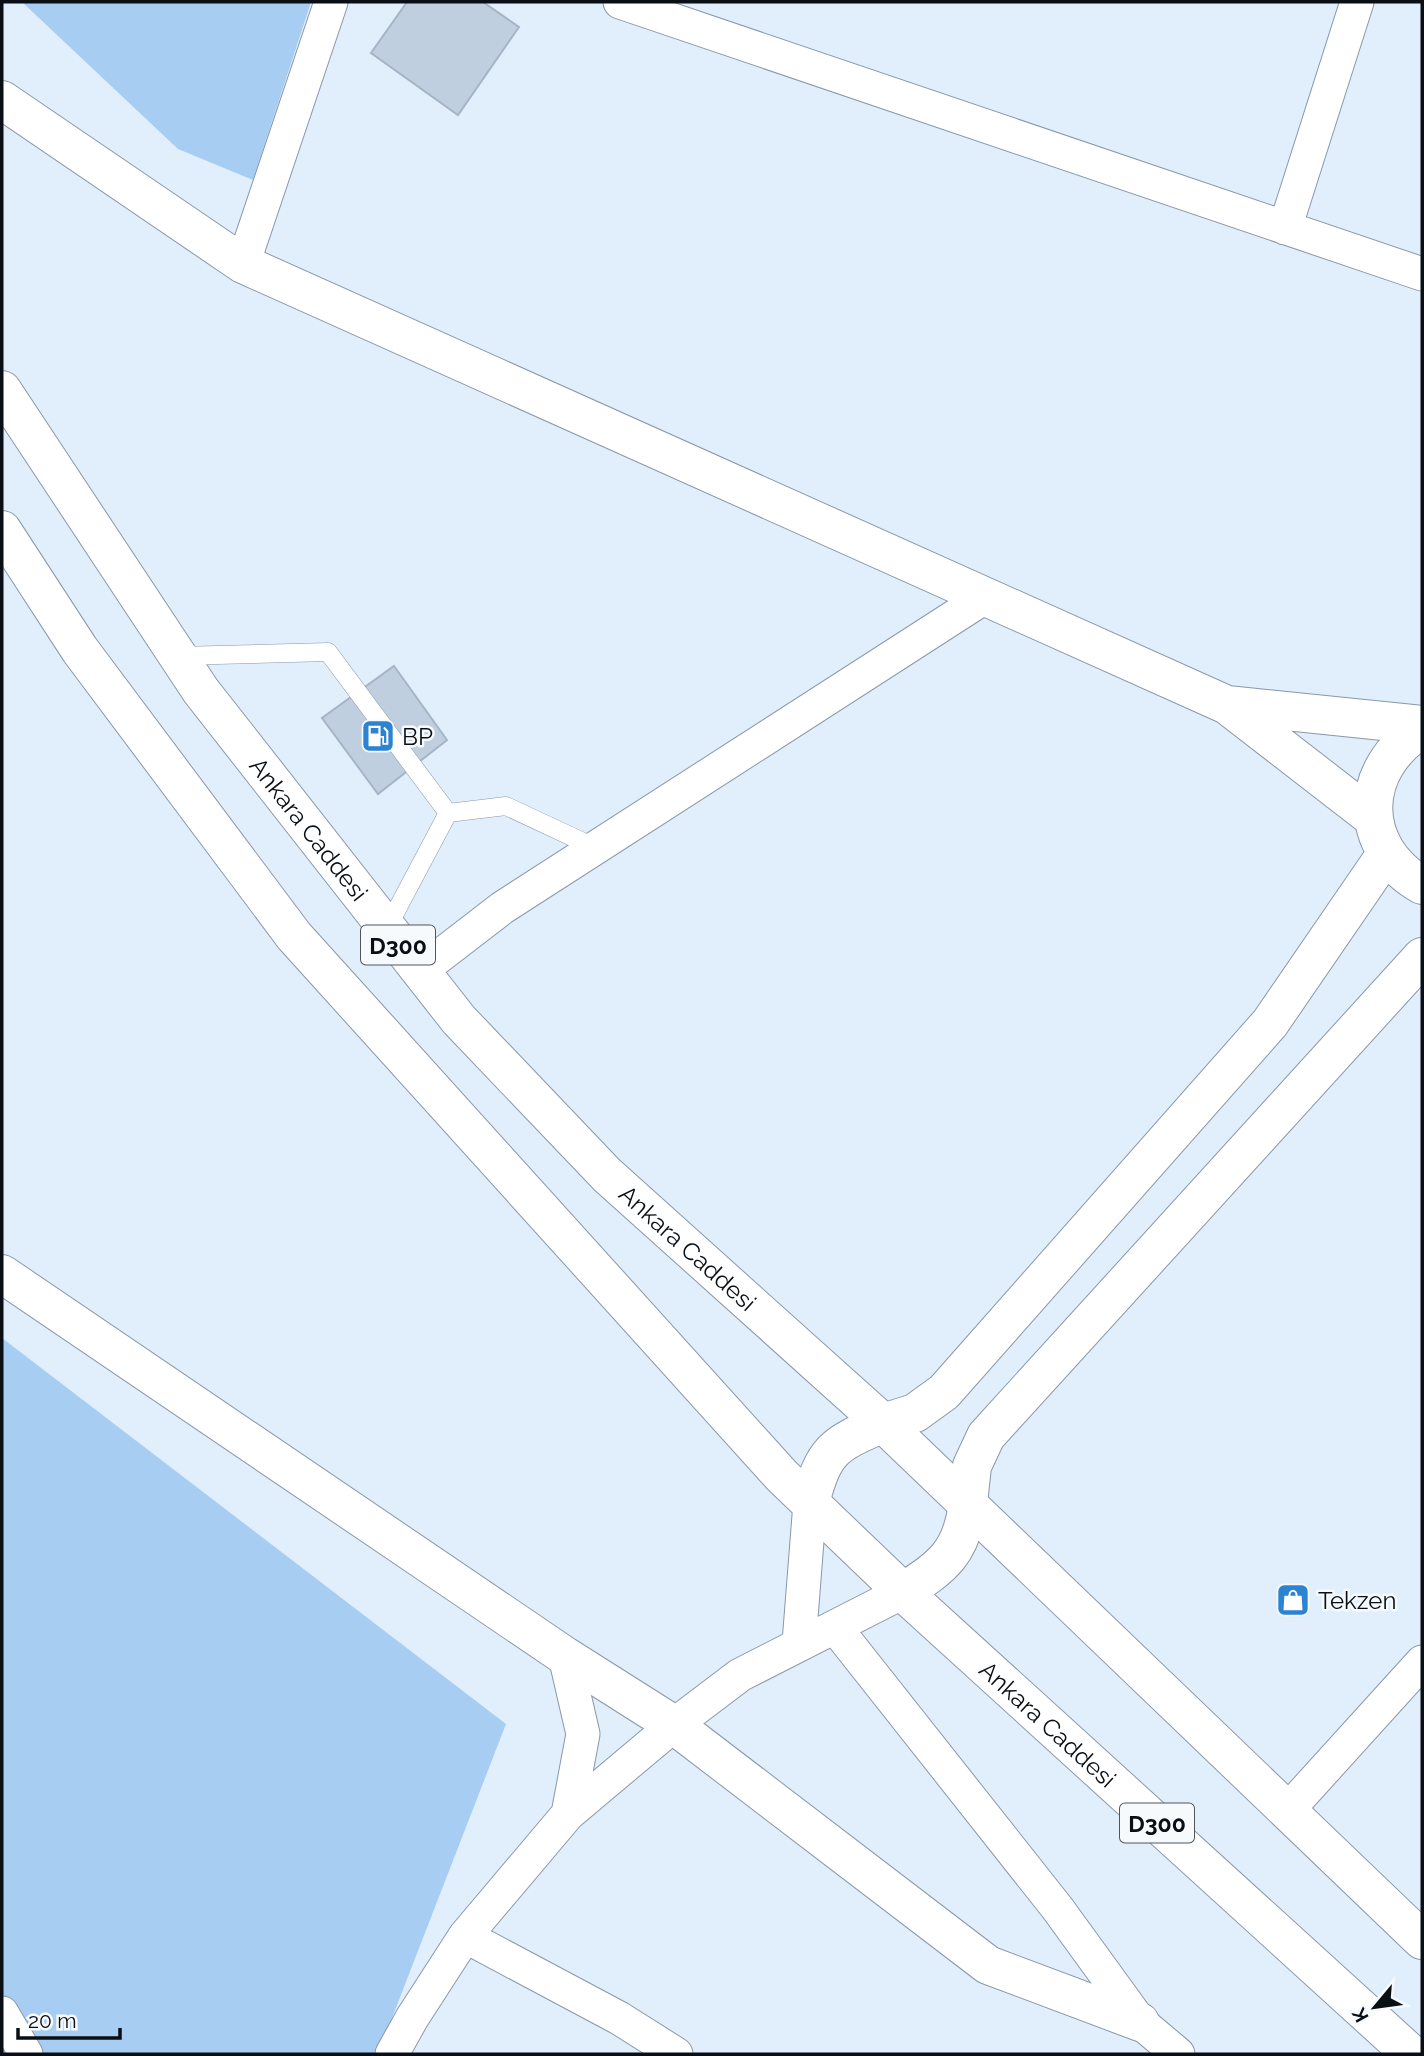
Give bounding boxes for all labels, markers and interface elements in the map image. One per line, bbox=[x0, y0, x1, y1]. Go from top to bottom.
fuel station icon: BP bbox=[359, 717, 397, 755]
place label: BP bbox=[402, 722, 433, 751]
street label: Ankara Caddesi bbox=[244, 751, 374, 906]
road number: D300 bbox=[361, 926, 435, 964]
street label: Ankara Caddesi bbox=[614, 1179, 762, 1317]
shop icon: Tekzen bbox=[1274, 1581, 1312, 1619]
place label: Tekzen bbox=[1318, 1586, 1396, 1615]
street label: Ankara Caddesi bbox=[974, 1655, 1122, 1793]
road number: D300 bbox=[1120, 1804, 1194, 1842]
north arrow bbox=[1340, 1972, 1410, 2042]
scale bar bbox=[18, 1996, 119, 2040]
text: K bbox=[1347, 2004, 1373, 2026]
text: 20 m bbox=[28, 2008, 76, 2033]

